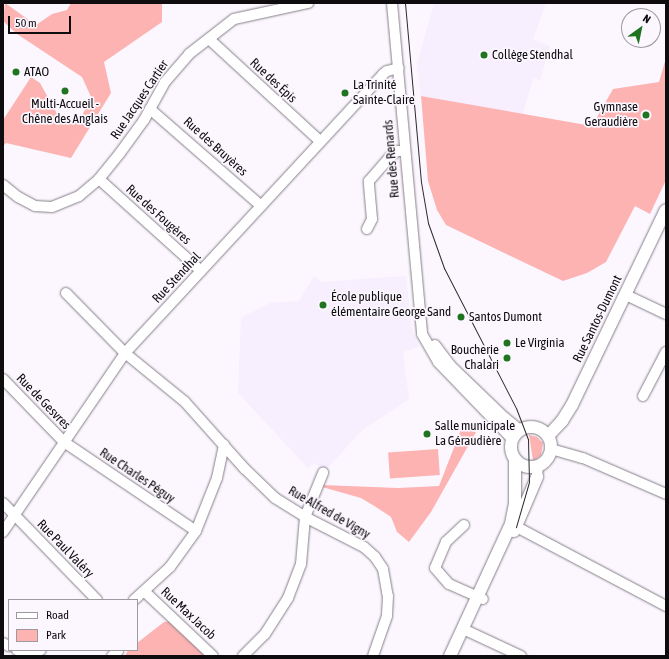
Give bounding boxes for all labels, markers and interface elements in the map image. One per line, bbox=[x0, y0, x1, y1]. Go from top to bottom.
scale bar bbox=[10, 8, 73, 34]
north arrow bbox=[621, 8, 661, 48]
text: N bbox=[641, 12, 653, 26]
text: 50 m bbox=[15, 16, 37, 30]
place label: Collège Stendhal bbox=[492, 47, 573, 63]
marker: Collège Stendhal bbox=[479, 50, 489, 60]
street label: Rue des Épis bbox=[246, 55, 300, 107]
street label: Rue Jacques Cartier bbox=[108, 57, 172, 143]
place label: ATAO bbox=[24, 64, 49, 80]
marker: ATAO bbox=[11, 67, 21, 77]
place label: La Trinité Sainte-Claire bbox=[353, 78, 415, 109]
marker: Multi-Accueil - Chêne des Anglais bbox=[60, 86, 70, 96]
marker: La Trinité Sainte-Claire bbox=[340, 88, 350, 98]
place label: Multi-Accueil - Chêne des Anglais bbox=[22, 97, 108, 128]
place label: Gymnase Geraudière bbox=[585, 100, 638, 131]
marker: Gymnase Geraudière bbox=[641, 110, 651, 120]
street label: Rue des Bruyères bbox=[180, 114, 250, 180]
street label: Rue des Renards bbox=[381, 119, 403, 199]
street label: Rue des Fougères bbox=[122, 182, 194, 248]
street label: Rue Stendhal bbox=[150, 249, 204, 307]
street label: Rue Santos-Dumont bbox=[570, 273, 626, 365]
place label: École publique élémentaire George Sand bbox=[331, 290, 451, 321]
marker: École publique élémentaire George Sand bbox=[318, 300, 328, 310]
place label: Santos Dumont bbox=[469, 309, 542, 325]
marker: Santos Dumont bbox=[456, 312, 466, 322]
place label: Le Virginia bbox=[515, 335, 564, 351]
marker: Le Virginia bbox=[502, 338, 512, 348]
place label: Boucherie Chalari bbox=[451, 343, 499, 374]
marker: Boucherie Chalari bbox=[502, 353, 512, 363]
street label: Rue de Gesvres bbox=[13, 371, 73, 433]
place label: Salle municipale La Géraudière bbox=[435, 419, 515, 450]
marker: Salle municipale La Géraudière bbox=[422, 429, 432, 439]
street label: Rue Charles Péguy bbox=[96, 445, 178, 507]
street label: Rue Alfred de Vigny bbox=[285, 483, 373, 543]
street label: Rue Paul Valéry bbox=[33, 517, 97, 581]
street label: Rue Max Jacob bbox=[157, 585, 219, 643]
legend bbox=[8, 599, 138, 651]
text: Road bbox=[46, 608, 69, 622]
text: Park bbox=[46, 628, 66, 642]

